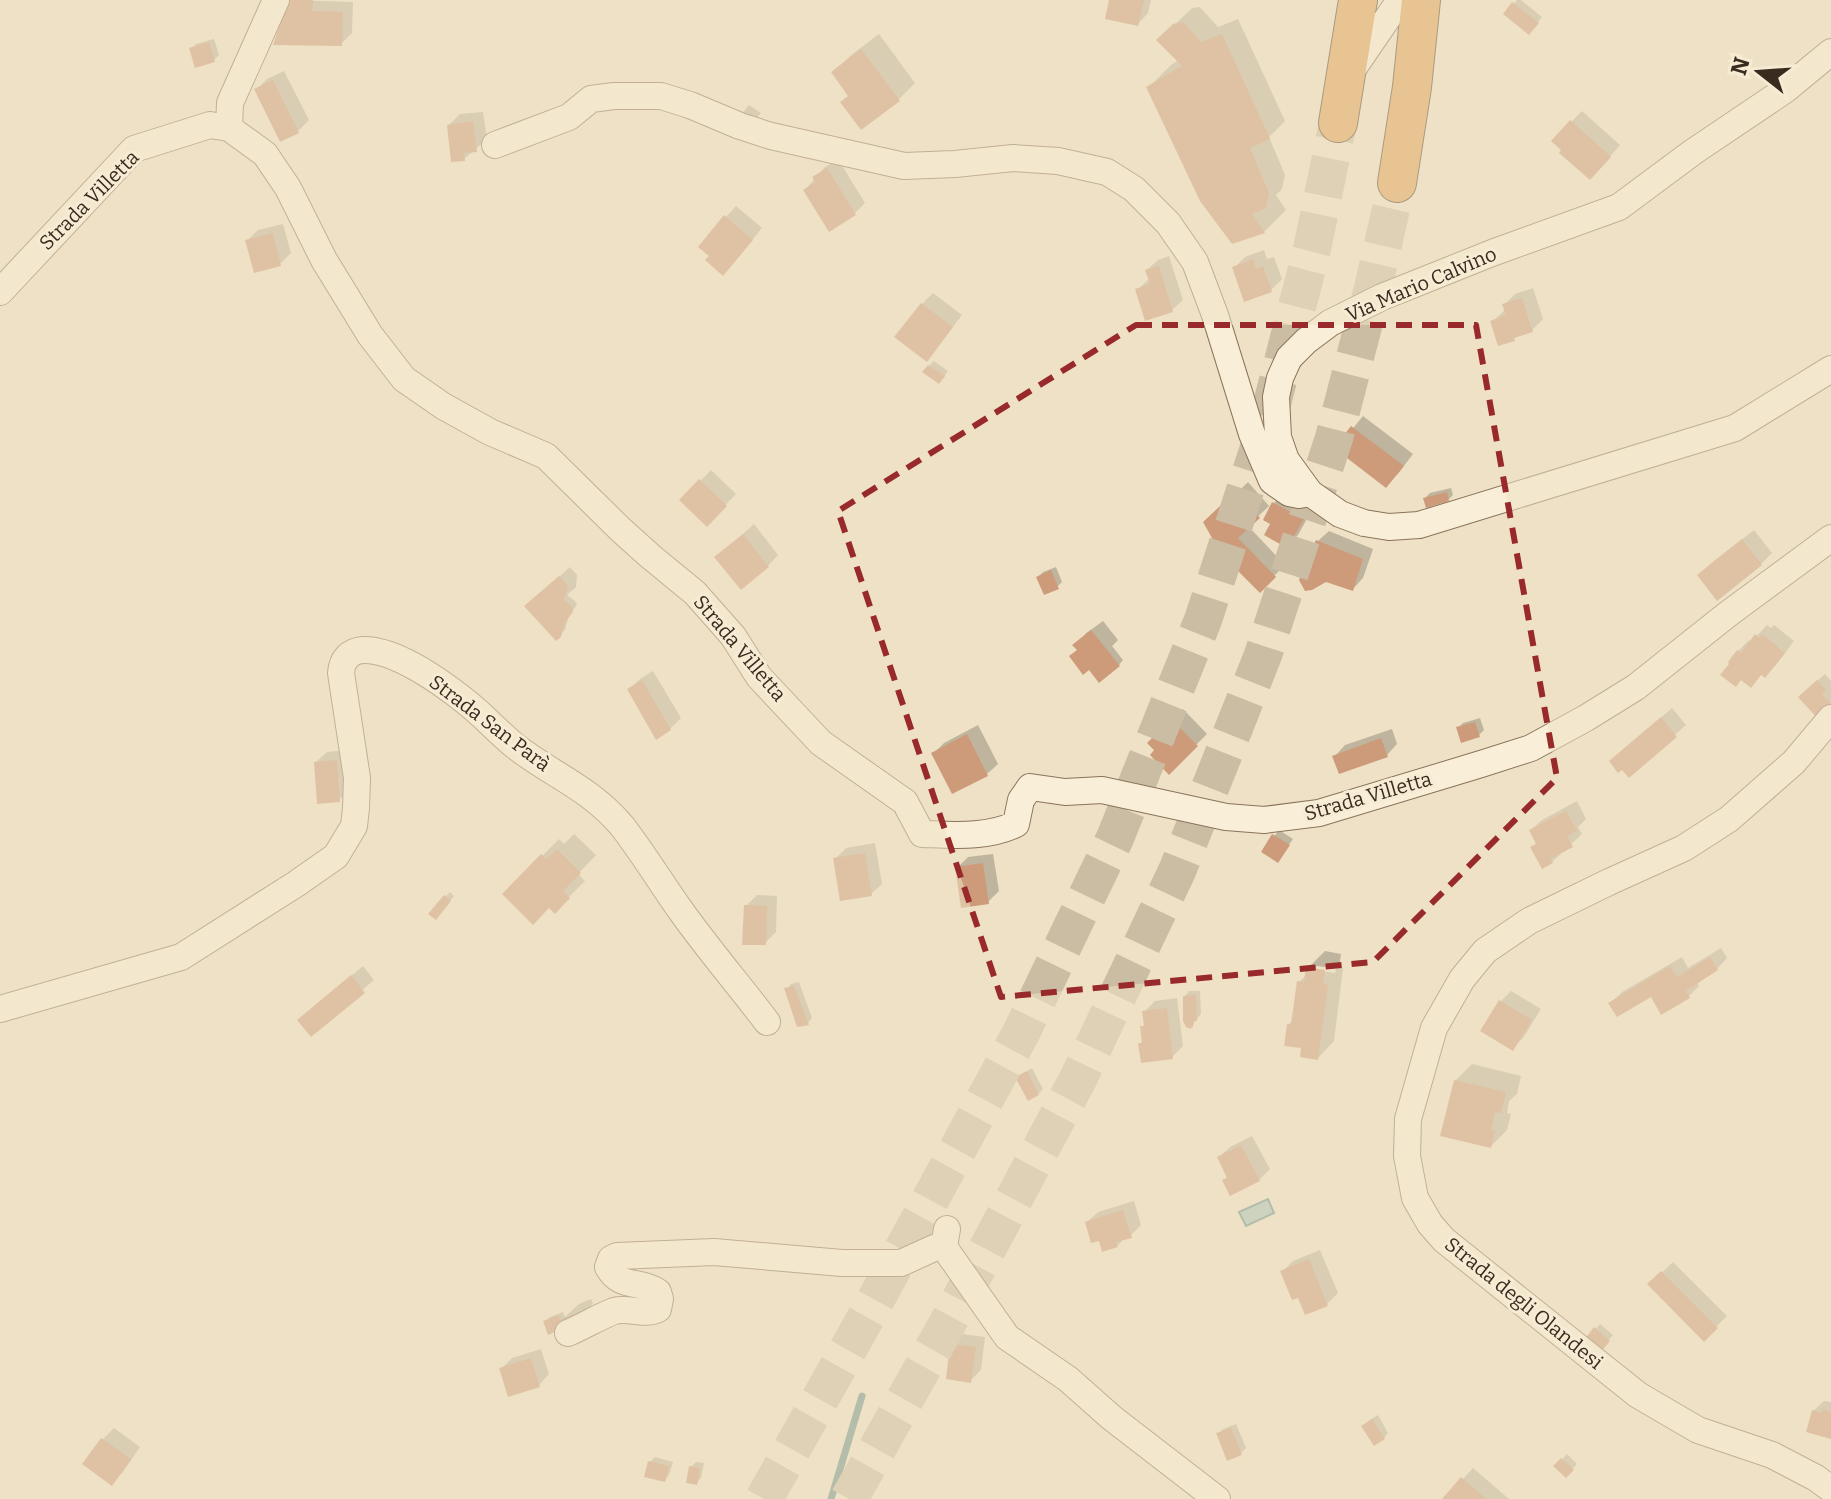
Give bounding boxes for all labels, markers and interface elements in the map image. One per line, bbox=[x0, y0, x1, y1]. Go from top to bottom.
north arrow bbox=[1719, 32, 1799, 112]
text: N bbox=[1725, 54, 1756, 78]
street label: Strada Villetta bbox=[34, 145, 144, 255]
street label: Via Mario Calvino bbox=[1342, 241, 1500, 327]
street label: Strada Villetta bbox=[689, 590, 791, 706]
street label: Strada San Parà bbox=[425, 670, 555, 776]
street label: Strada Villetta bbox=[1302, 766, 1434, 826]
street label: Strada degli Olandesi bbox=[1440, 1232, 1608, 1374]

